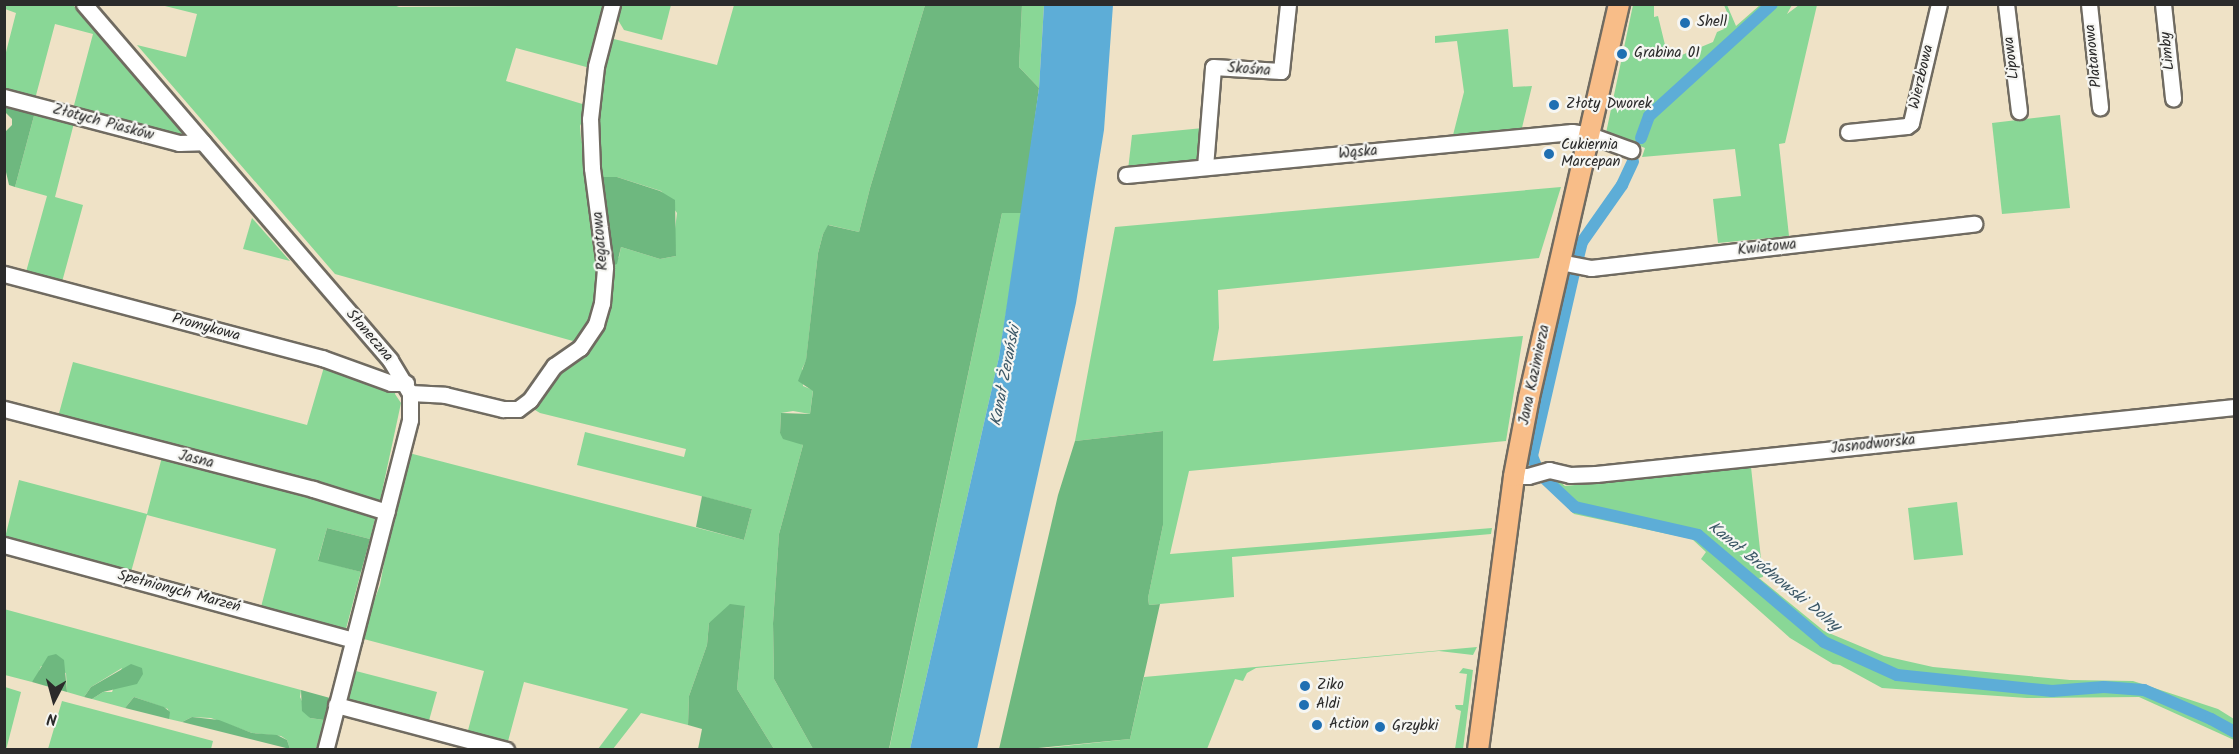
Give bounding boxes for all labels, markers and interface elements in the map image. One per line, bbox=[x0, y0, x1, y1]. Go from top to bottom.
place label: Shell bbox=[1697, 14, 1727, 32]
marker: Shell bbox=[1678, 16, 1692, 30]
street label: Platanowa bbox=[2082, 23, 2106, 89]
street label: Limby bbox=[2157, 31, 2179, 71]
street label: Lipowa bbox=[2000, 36, 2024, 80]
street label: Wierzbowa bbox=[1906, 43, 1938, 111]
place label: Grabina 01 bbox=[1634, 45, 1700, 63]
marker: Grabina 01 bbox=[1615, 47, 1629, 61]
street label: Skośna bbox=[1227, 60, 1271, 80]
place label: Złoty Dworek bbox=[1566, 96, 1652, 114]
marker: Złoty Dworek bbox=[1547, 98, 1561, 112]
street label: Złotych Piasków bbox=[50, 101, 156, 145]
place label: Cukiernia Marcepan bbox=[1561, 136, 1620, 171]
street label: Wąska bbox=[1338, 142, 1378, 164]
marker: Cukiernia Marcepan bbox=[1542, 147, 1556, 161]
street label: Regatowa bbox=[589, 211, 613, 271]
street label: Kwiatowa bbox=[1737, 236, 1797, 260]
street label: Słoneczna bbox=[341, 306, 397, 366]
street label: Promykowa bbox=[170, 310, 242, 346]
street label: Jana Kazimierza bbox=[1516, 323, 1554, 427]
water label: Kanał Żerański bbox=[987, 324, 1025, 428]
street label: Jasnodworska bbox=[1830, 432, 1916, 458]
street label: Jasna bbox=[177, 447, 215, 473]
water label: Kanał Bródnowski Dolny bbox=[1704, 518, 1844, 636]
street label: Spełnionych Marzeń bbox=[116, 567, 242, 617]
north arrow bbox=[24, 670, 84, 730]
place label: Ziko bbox=[1317, 677, 1344, 695]
marker: Ziko bbox=[1298, 679, 1312, 693]
place label: Aldi bbox=[1316, 696, 1340, 714]
marker: Aldi bbox=[1297, 698, 1311, 712]
text: N bbox=[46, 705, 58, 731]
place label: Action bbox=[1329, 716, 1369, 734]
marker: Action bbox=[1310, 718, 1324, 732]
place label: Grzybki bbox=[1392, 718, 1438, 736]
marker: Grzybki bbox=[1373, 720, 1387, 734]

